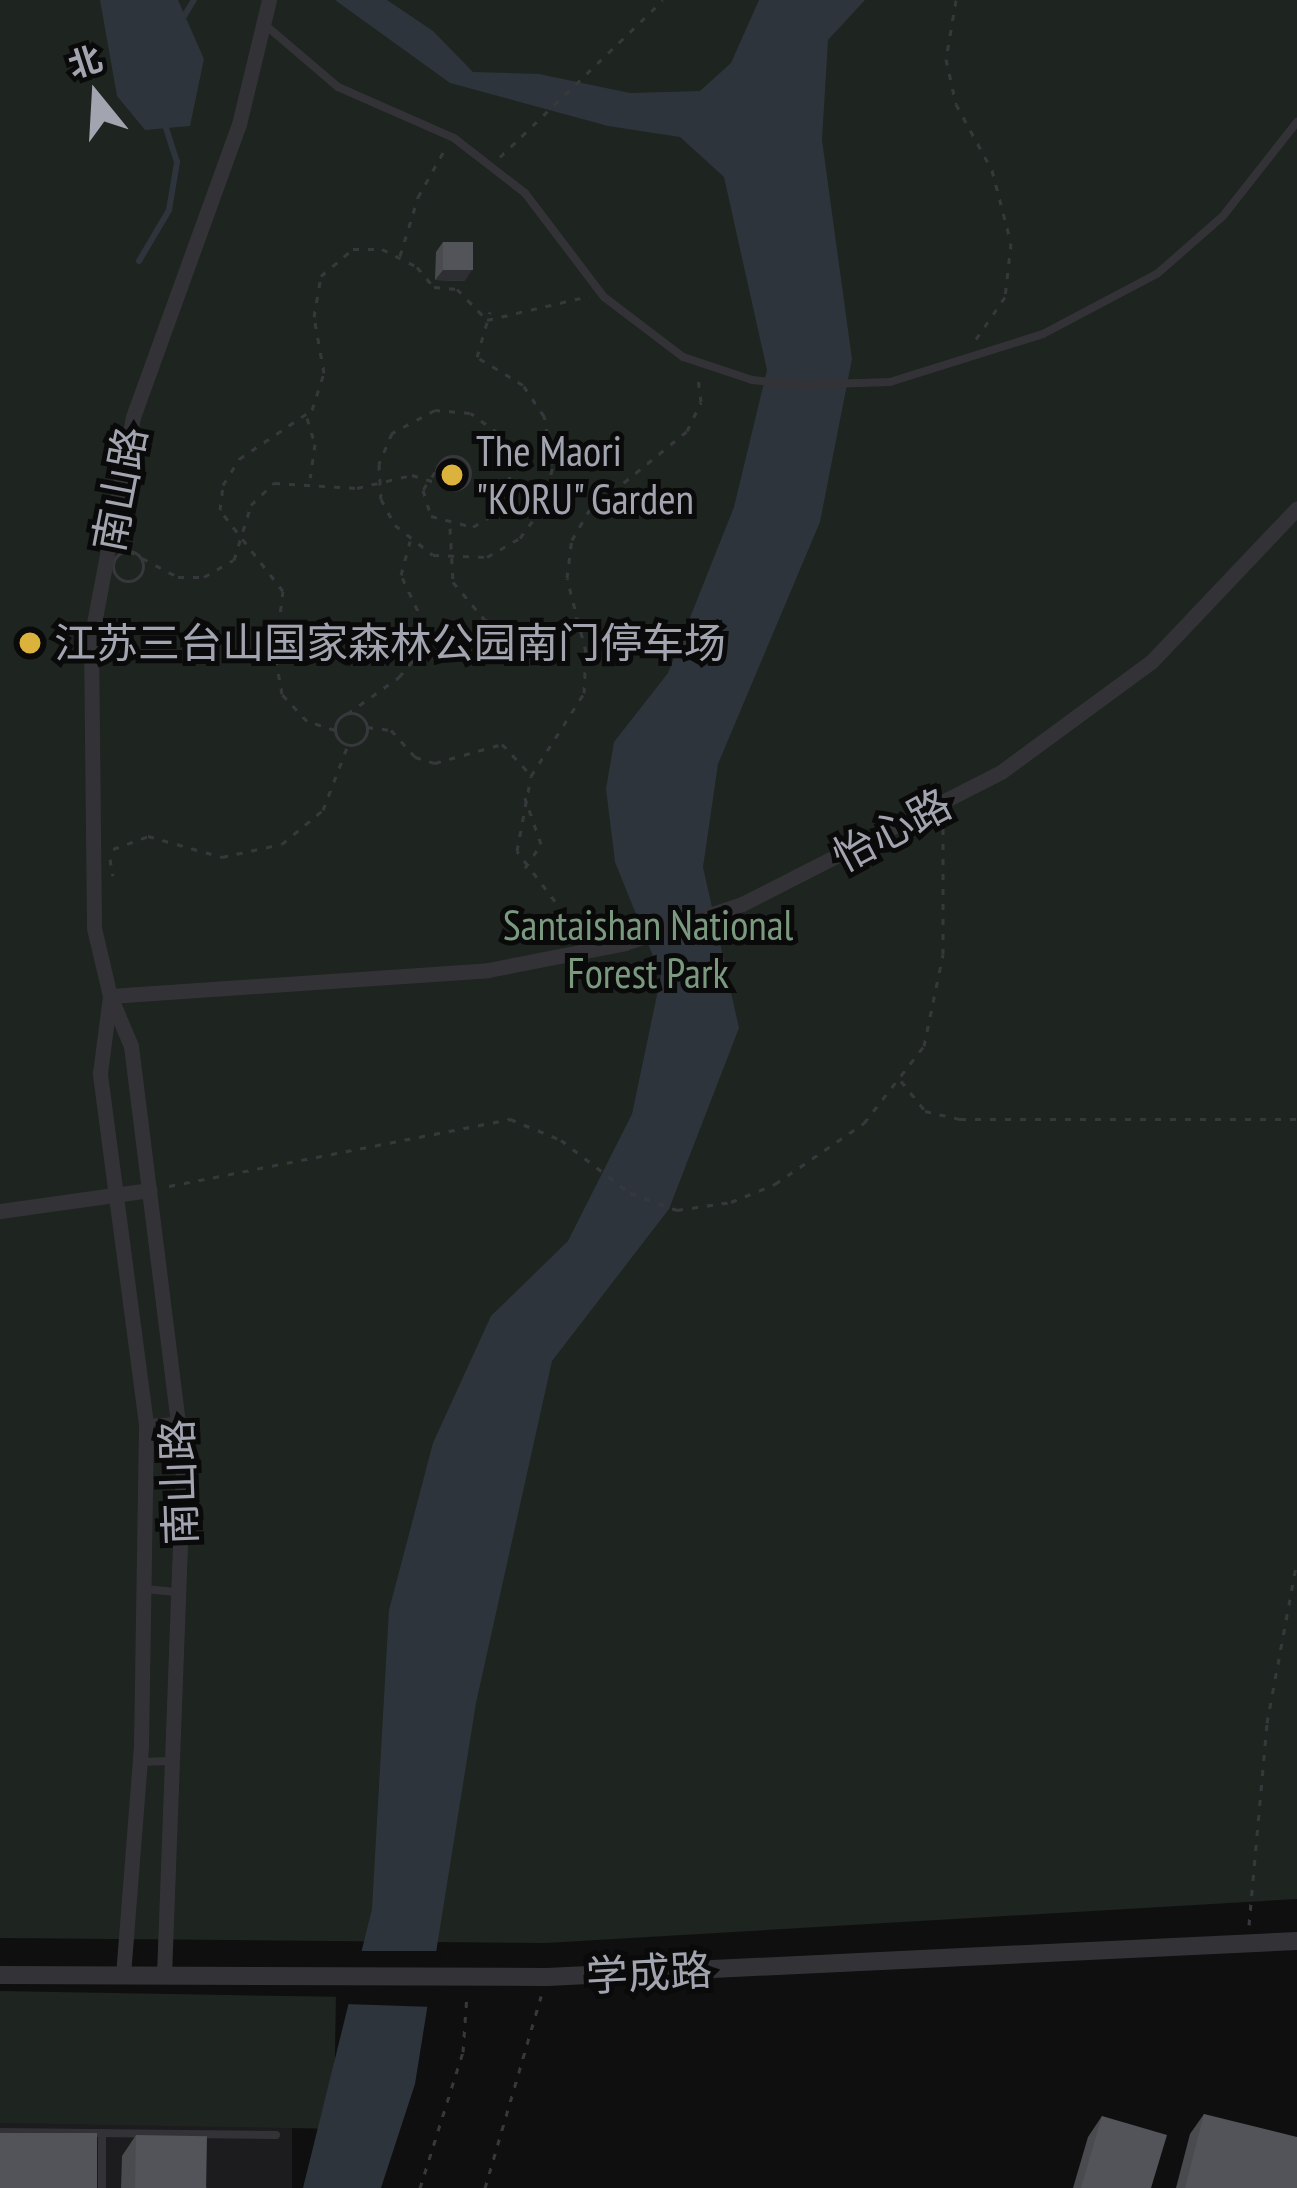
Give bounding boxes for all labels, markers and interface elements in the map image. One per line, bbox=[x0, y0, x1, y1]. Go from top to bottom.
north arrow bbox=[36, 36, 156, 156]
text: 北 bbox=[62, 36, 107, 87]
street label: 南山路 bbox=[83, 422, 157, 556]
place label: The Maori "KORU" Garden bbox=[476, 426, 697, 524]
marker: The Maori "KORU" Garden bbox=[439, 462, 465, 488]
place label: 江苏三台山国家森林公园南门停车场 bbox=[54, 618, 726, 668]
marker: 江苏三台山国家森林公园南门停车场 bbox=[17, 630, 43, 656]
street label: 怡心路 bbox=[825, 778, 959, 882]
park label: Santaishan National Forest Park bbox=[503, 900, 793, 998]
street label: 南山路 bbox=[152, 1418, 206, 1546]
street label: 学成路 bbox=[585, 1945, 713, 2001]

